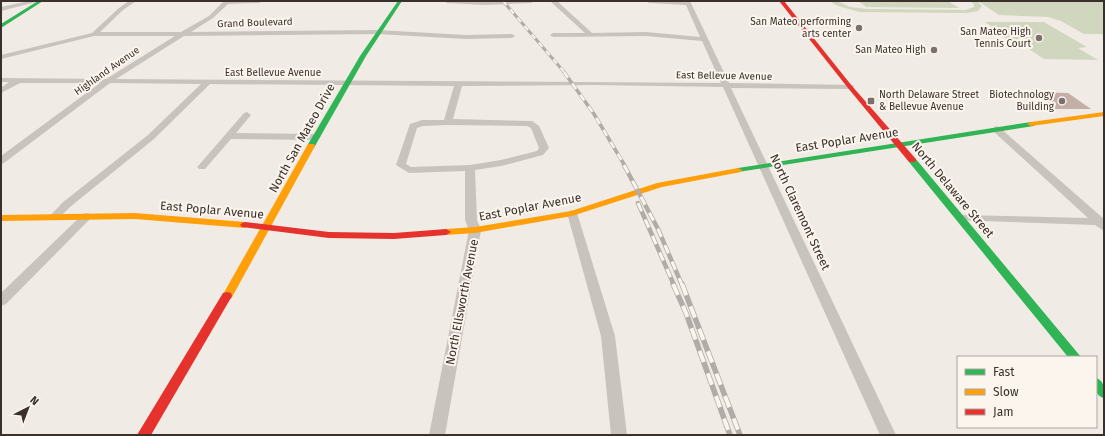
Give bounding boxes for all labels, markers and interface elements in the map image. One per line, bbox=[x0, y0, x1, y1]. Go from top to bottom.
street label: Grand Boulevard bbox=[217, 16, 293, 30]
place label: San Mateo performing arts center bbox=[750, 16, 852, 40]
marker: San Mateo performing arts center bbox=[854, 23, 864, 33]
place label: San Mateo High Tennis Court bbox=[960, 26, 1031, 50]
marker: San Mateo High Tennis Court bbox=[1034, 33, 1044, 43]
street label: Highland Avenue bbox=[72, 44, 142, 98]
place label: San Mateo High bbox=[855, 44, 926, 56]
marker: San Mateo High bbox=[929, 45, 939, 55]
street label: East Bellevue Avenue bbox=[225, 67, 321, 79]
street label: East Bellevue Avenue bbox=[676, 69, 772, 83]
street label: North San Mateo Drive bbox=[266, 81, 338, 195]
place label: North Delaware Street & Bellevue Avenue bbox=[879, 89, 979, 113]
place label: Biotechnology Building bbox=[989, 89, 1055, 113]
marker: North Delaware Street & Bellevue Avenue bbox=[866, 96, 876, 106]
marker: Biotechnology Building bbox=[1057, 96, 1067, 106]
street label: East Poplar Avenue bbox=[794, 125, 900, 155]
street label: North Delaware Street bbox=[909, 139, 997, 241]
street label: North Claremont Street bbox=[767, 152, 833, 273]
street label: East Poplar Avenue bbox=[478, 190, 582, 224]
street label: East Poplar Avenue bbox=[159, 198, 265, 222]
street label: North Ellsworth Avenue bbox=[443, 238, 481, 366]
legend bbox=[957, 356, 1097, 428]
text: Fast bbox=[993, 365, 1015, 379]
text: Slow bbox=[993, 385, 1019, 399]
north arrow bbox=[8, 388, 48, 428]
text: N bbox=[27, 394, 41, 408]
text: Jam bbox=[993, 405, 1013, 419]

